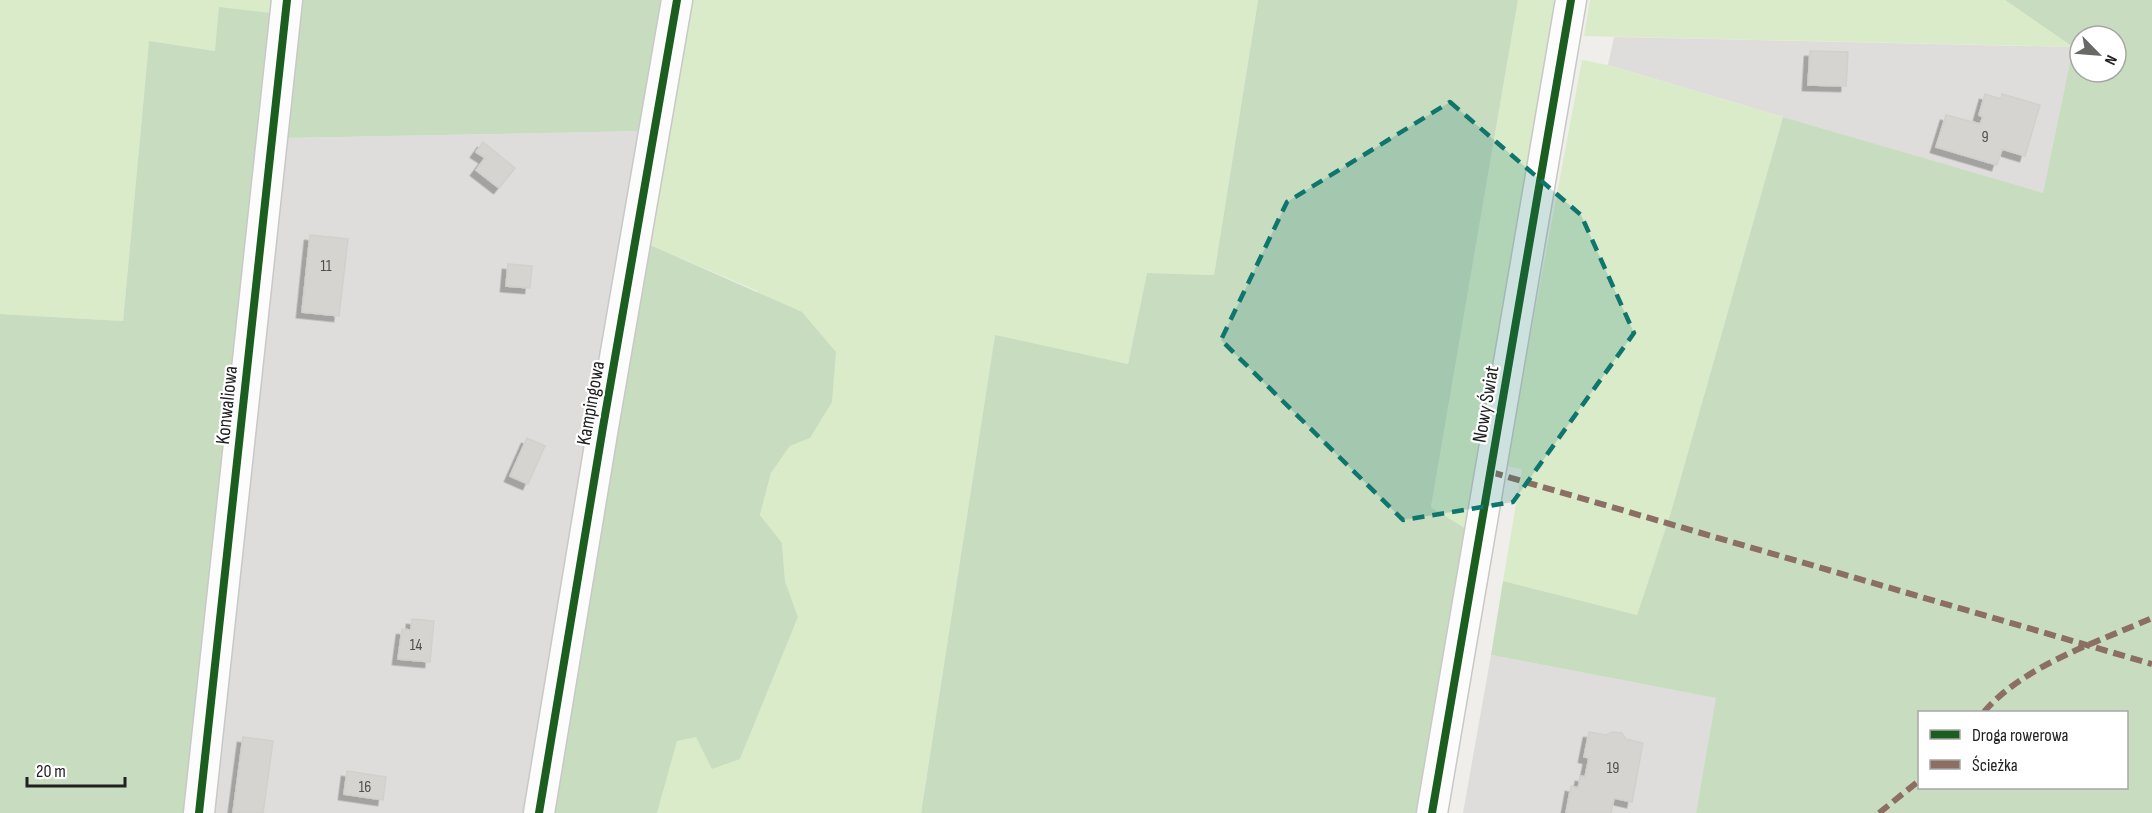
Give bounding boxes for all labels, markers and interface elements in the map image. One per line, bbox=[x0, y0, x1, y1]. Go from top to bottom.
north arrow bbox=[2068, 24, 2128, 84]
text: N bbox=[2100, 52, 2121, 68]
house number: 9 bbox=[1981, 128, 1989, 147]
house number: 11 bbox=[320, 257, 332, 276]
street label: Kampingowa bbox=[572, 359, 610, 447]
street label: Nowy Świat bbox=[1467, 364, 1505, 445]
street label: Konwaliowa bbox=[211, 365, 243, 446]
house number: 14 bbox=[410, 636, 422, 655]
legend bbox=[1918, 711, 2128, 789]
text: Droga rowerowa bbox=[1972, 725, 2069, 746]
scale bar bbox=[27, 750, 124, 788]
text: Ścieżka bbox=[1972, 755, 2018, 776]
house number: 19 bbox=[1607, 759, 1619, 778]
text: 20 m bbox=[36, 761, 66, 782]
house number: 16 bbox=[359, 778, 371, 797]

